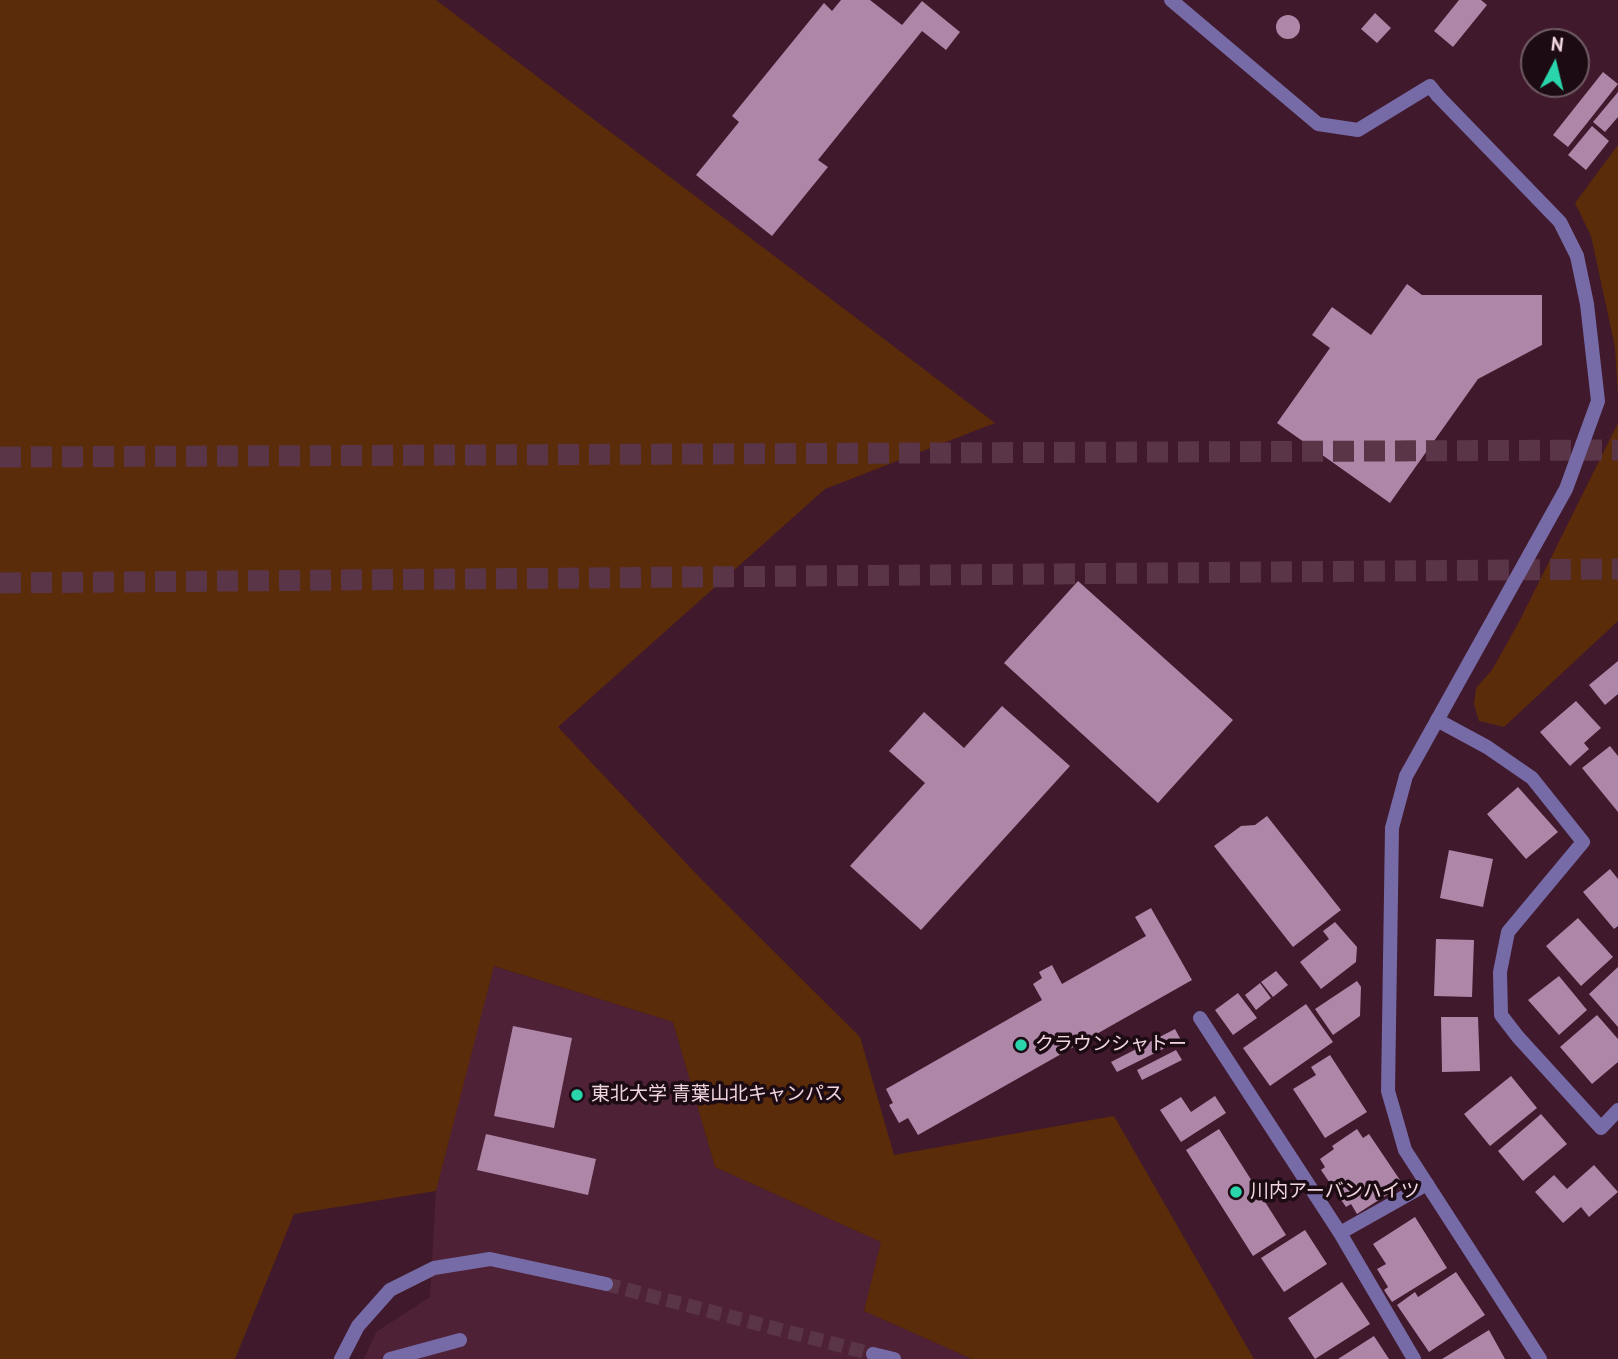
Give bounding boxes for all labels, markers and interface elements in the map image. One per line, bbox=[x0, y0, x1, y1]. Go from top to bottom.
north arrow bbox=[1520, 28, 1590, 98]
text: N bbox=[1550, 31, 1565, 57]
place label: クラウンシャトー bbox=[1035, 1034, 1187, 1056]
marker: クラウンシャトー bbox=[1013, 1037, 1029, 1053]
place label: 東北大学 青葉山北キャンパス bbox=[591, 1084, 843, 1106]
marker: 東北大学 青葉山北キャンパス bbox=[569, 1087, 585, 1103]
place label: 川内アーバンハイツ bbox=[1250, 1181, 1420, 1203]
marker: 川内アーバンハイツ bbox=[1228, 1184, 1244, 1200]

